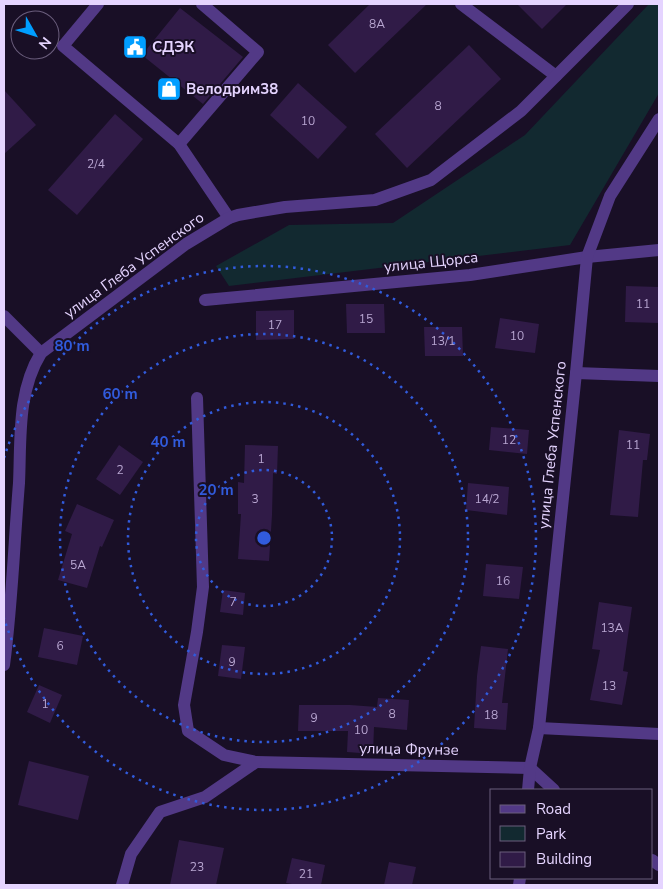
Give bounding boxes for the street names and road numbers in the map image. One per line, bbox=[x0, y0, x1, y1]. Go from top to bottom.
street label: улица Глеба Успенского bbox=[60, 207, 208, 323]
street label: улица Щорса bbox=[383, 247, 479, 277]
street label: улица Глеба Успенского bbox=[533, 360, 571, 530]
street label: улица Фрунзе bbox=[359, 738, 459, 760]

